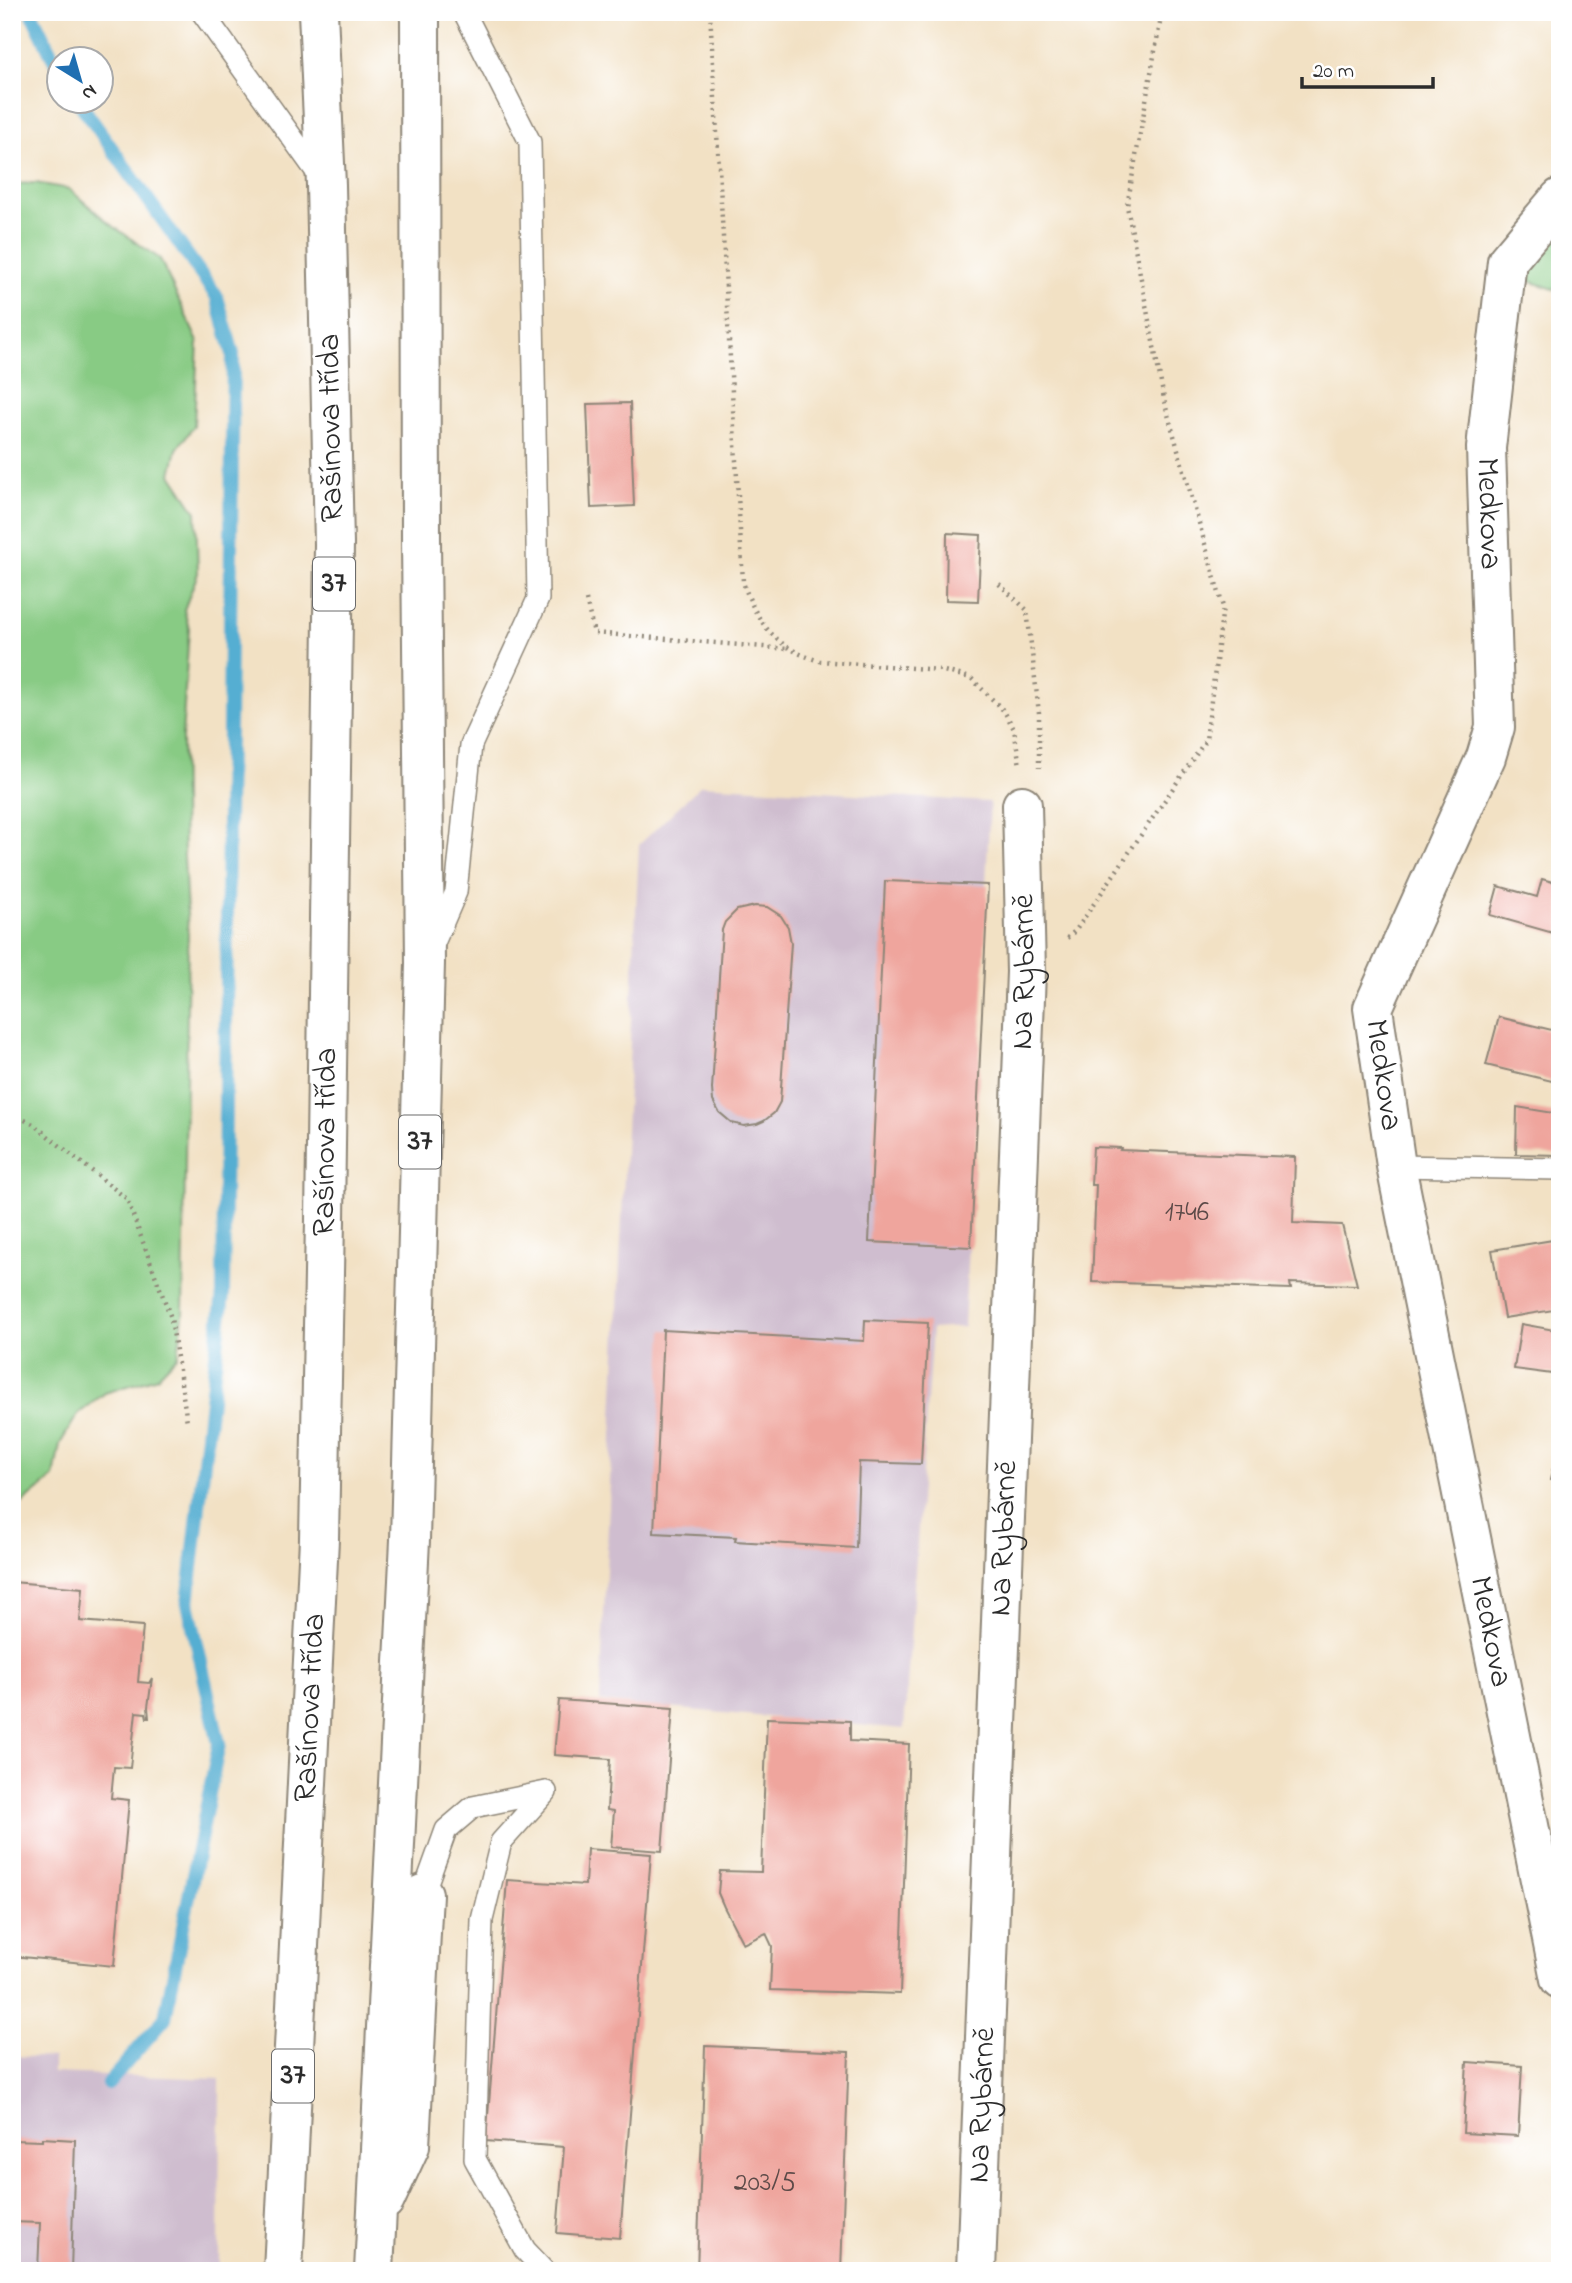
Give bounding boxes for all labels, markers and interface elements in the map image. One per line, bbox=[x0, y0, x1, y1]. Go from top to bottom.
north arrow bbox=[46, 46, 116, 116]
scale bar bbox=[1302, 46, 1434, 90]
text: 20 m bbox=[1313, 57, 1354, 87]
text: N bbox=[75, 77, 102, 106]
street label: Rašínova třída bbox=[307, 333, 357, 523]
street label: Medkova bbox=[1463, 457, 1513, 570]
road number: 37 bbox=[313, 558, 355, 610]
street label: Na Rybárně bbox=[1000, 893, 1050, 1051]
street label: Medkova bbox=[1351, 1016, 1414, 1134]
street label: Rašínova třída bbox=[301, 1047, 351, 1237]
road number: 37 bbox=[399, 1116, 441, 1168]
house number: 1746 bbox=[1165, 1193, 1209, 1234]
street label: Na Rybárně bbox=[978, 1459, 1031, 1617]
street label: Medkova bbox=[1456, 1572, 1524, 1691]
street label: Rašínova třída bbox=[283, 1612, 339, 1803]
street label: Na Rybárně bbox=[956, 2026, 1009, 2184]
road number: 37 bbox=[272, 2050, 314, 2102]
house number: 203/5 bbox=[734, 2163, 796, 2204]

